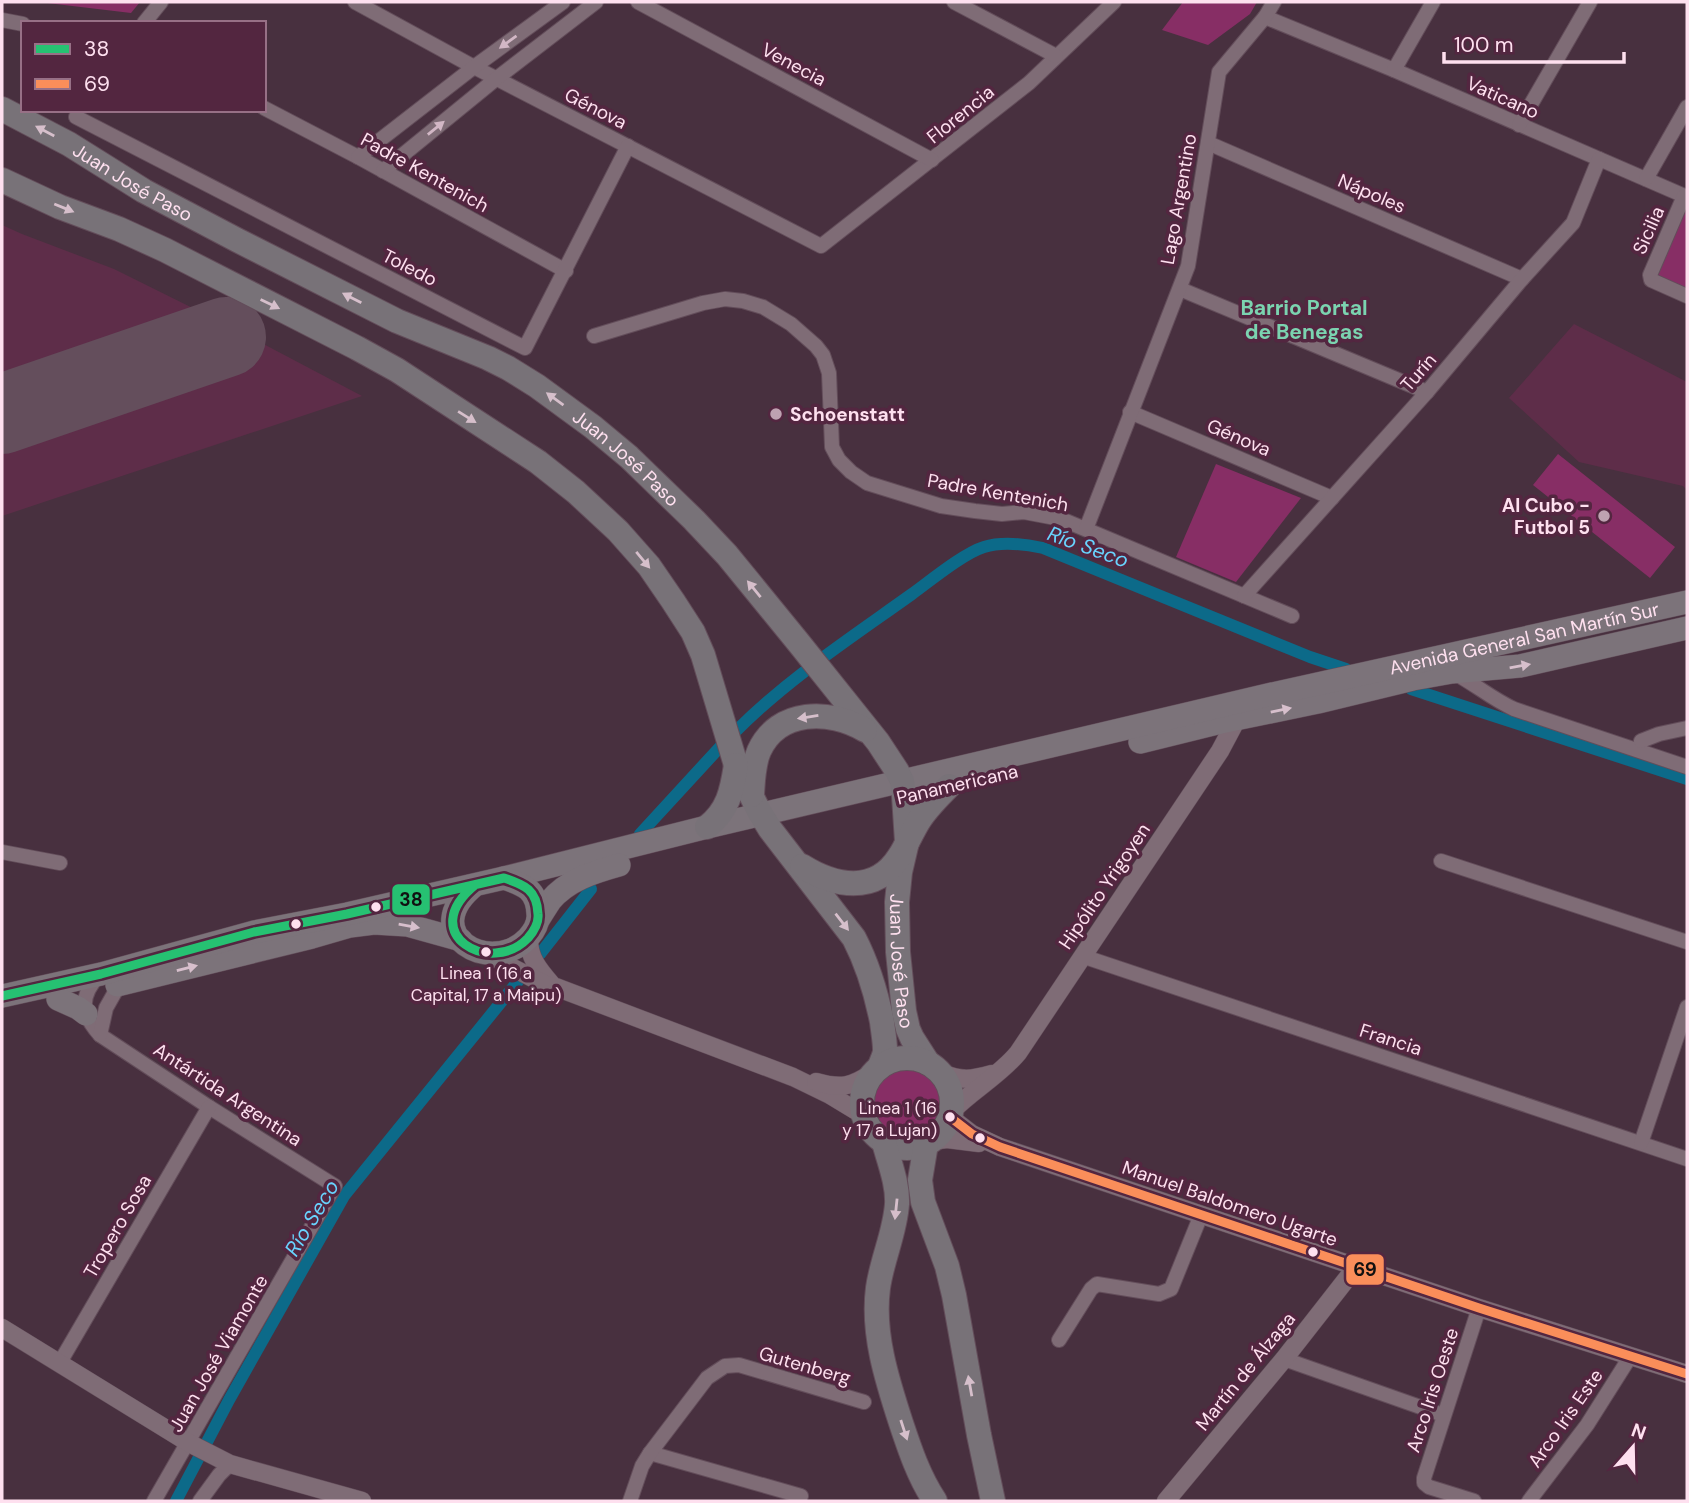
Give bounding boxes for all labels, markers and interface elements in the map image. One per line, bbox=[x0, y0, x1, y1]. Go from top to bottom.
legend bbox=[21, 21, 266, 112]
scale bar bbox=[1444, 21, 1624, 65]
text: 100 m bbox=[1454, 31, 1514, 59]
text: 38 bbox=[84, 35, 109, 63]
one-way arrow bbox=[499, 35, 517, 49]
street label: Venecia bbox=[757, 37, 830, 92]
text: 69 bbox=[84, 70, 110, 98]
street label: Vaticano bbox=[1462, 70, 1543, 125]
street label: Florencia bbox=[921, 80, 999, 149]
street label: Génova bbox=[560, 82, 631, 135]
one-way arrow bbox=[428, 121, 445, 136]
one-way arrow bbox=[35, 125, 55, 136]
street label: Padre Kentenich bbox=[356, 127, 493, 218]
street label: Lago Argentino bbox=[1155, 132, 1202, 266]
street label: Juan José Paso bbox=[68, 138, 197, 227]
street label: Nápoles bbox=[1334, 168, 1409, 219]
street label: Sicilia bbox=[1627, 202, 1670, 258]
one-way arrow bbox=[54, 203, 75, 214]
street label: Toledo bbox=[378, 243, 441, 292]
one-way arrow bbox=[342, 293, 362, 304]
district label: Barrio Portal de Benegas bbox=[1240, 294, 1368, 346]
one-way arrow bbox=[260, 298, 280, 309]
street label: Turín bbox=[1395, 348, 1442, 397]
one-way arrow bbox=[546, 392, 564, 406]
place label: Schoenstatt bbox=[790, 402, 905, 427]
street label: Juan José Paso bbox=[568, 404, 685, 512]
marker: Schoenstatt bbox=[768, 406, 784, 422]
one-way arrow bbox=[458, 410, 477, 423]
street label: Génova bbox=[1203, 413, 1274, 462]
street label: Padre Kentenich bbox=[925, 468, 1070, 517]
place label: Al Cubo - Futbol 5 bbox=[1502, 493, 1590, 540]
marker: Al Cubo - Futbol 5 bbox=[1596, 508, 1612, 524]
water label: Río Seco bbox=[1044, 519, 1132, 575]
one-way arrow bbox=[635, 551, 650, 568]
one-way arrow bbox=[747, 580, 762, 598]
street label: Avenida General San Martín Sur bbox=[1387, 597, 1662, 681]
one-way arrow bbox=[1509, 660, 1531, 671]
one-way arrow bbox=[1270, 704, 1292, 715]
one-way arrow bbox=[797, 712, 819, 723]
street label: Panamericana bbox=[894, 758, 1020, 811]
street label: Hipólito Yrigoyen bbox=[1053, 818, 1156, 954]
line badge: 38 bbox=[391, 883, 431, 916]
text: 38 bbox=[399, 887, 423, 912]
street label: Juan José Paso bbox=[884, 893, 920, 1031]
unlabelled marker bbox=[369, 900, 383, 914]
one-way arrow bbox=[834, 912, 849, 930]
unlabelled marker bbox=[289, 917, 303, 931]
one-way arrow bbox=[398, 921, 420, 932]
marker: Linea 1 (16 a Capital, 17 a Maipu) bbox=[479, 945, 493, 959]
one-way arrow bbox=[176, 962, 198, 973]
place label: Linea 1 (16 a Capital, 17 a Maipu) bbox=[411, 962, 561, 1006]
street label: Francia bbox=[1356, 1018, 1425, 1061]
street label: Antártida Argentina bbox=[149, 1037, 307, 1152]
place label: Linea 1 (16 y 17 a Lujan) bbox=[842, 1097, 937, 1141]
marker: Linea 1 (16 y 17 a Lujan) bbox=[943, 1110, 957, 1124]
unlabelled marker bbox=[973, 1131, 987, 1145]
street label: Manuel Baldomero Ugarte bbox=[1119, 1155, 1341, 1252]
street label: Tropero Sosa bbox=[78, 1170, 157, 1282]
water label: Río Seco bbox=[278, 1175, 346, 1261]
one-way arrow bbox=[890, 1198, 901, 1220]
unlabelled marker bbox=[1306, 1245, 1320, 1259]
line badge: 69 bbox=[1345, 1253, 1385, 1286]
text: 69 bbox=[1353, 1257, 1377, 1282]
street label: Juan José Viamonte bbox=[163, 1270, 274, 1436]
street label: Martín de Álzaga bbox=[1190, 1307, 1301, 1436]
street label: Arco Iris Oeste bbox=[1401, 1325, 1464, 1456]
street label: Gutenberg bbox=[756, 1340, 854, 1391]
street label: Arco Iris Este bbox=[1522, 1364, 1609, 1473]
one-way arrow bbox=[965, 1375, 976, 1397]
north arrow bbox=[1598, 1412, 1668, 1482]
text: N bbox=[1628, 1417, 1649, 1446]
one-way arrow bbox=[899, 1420, 909, 1441]

